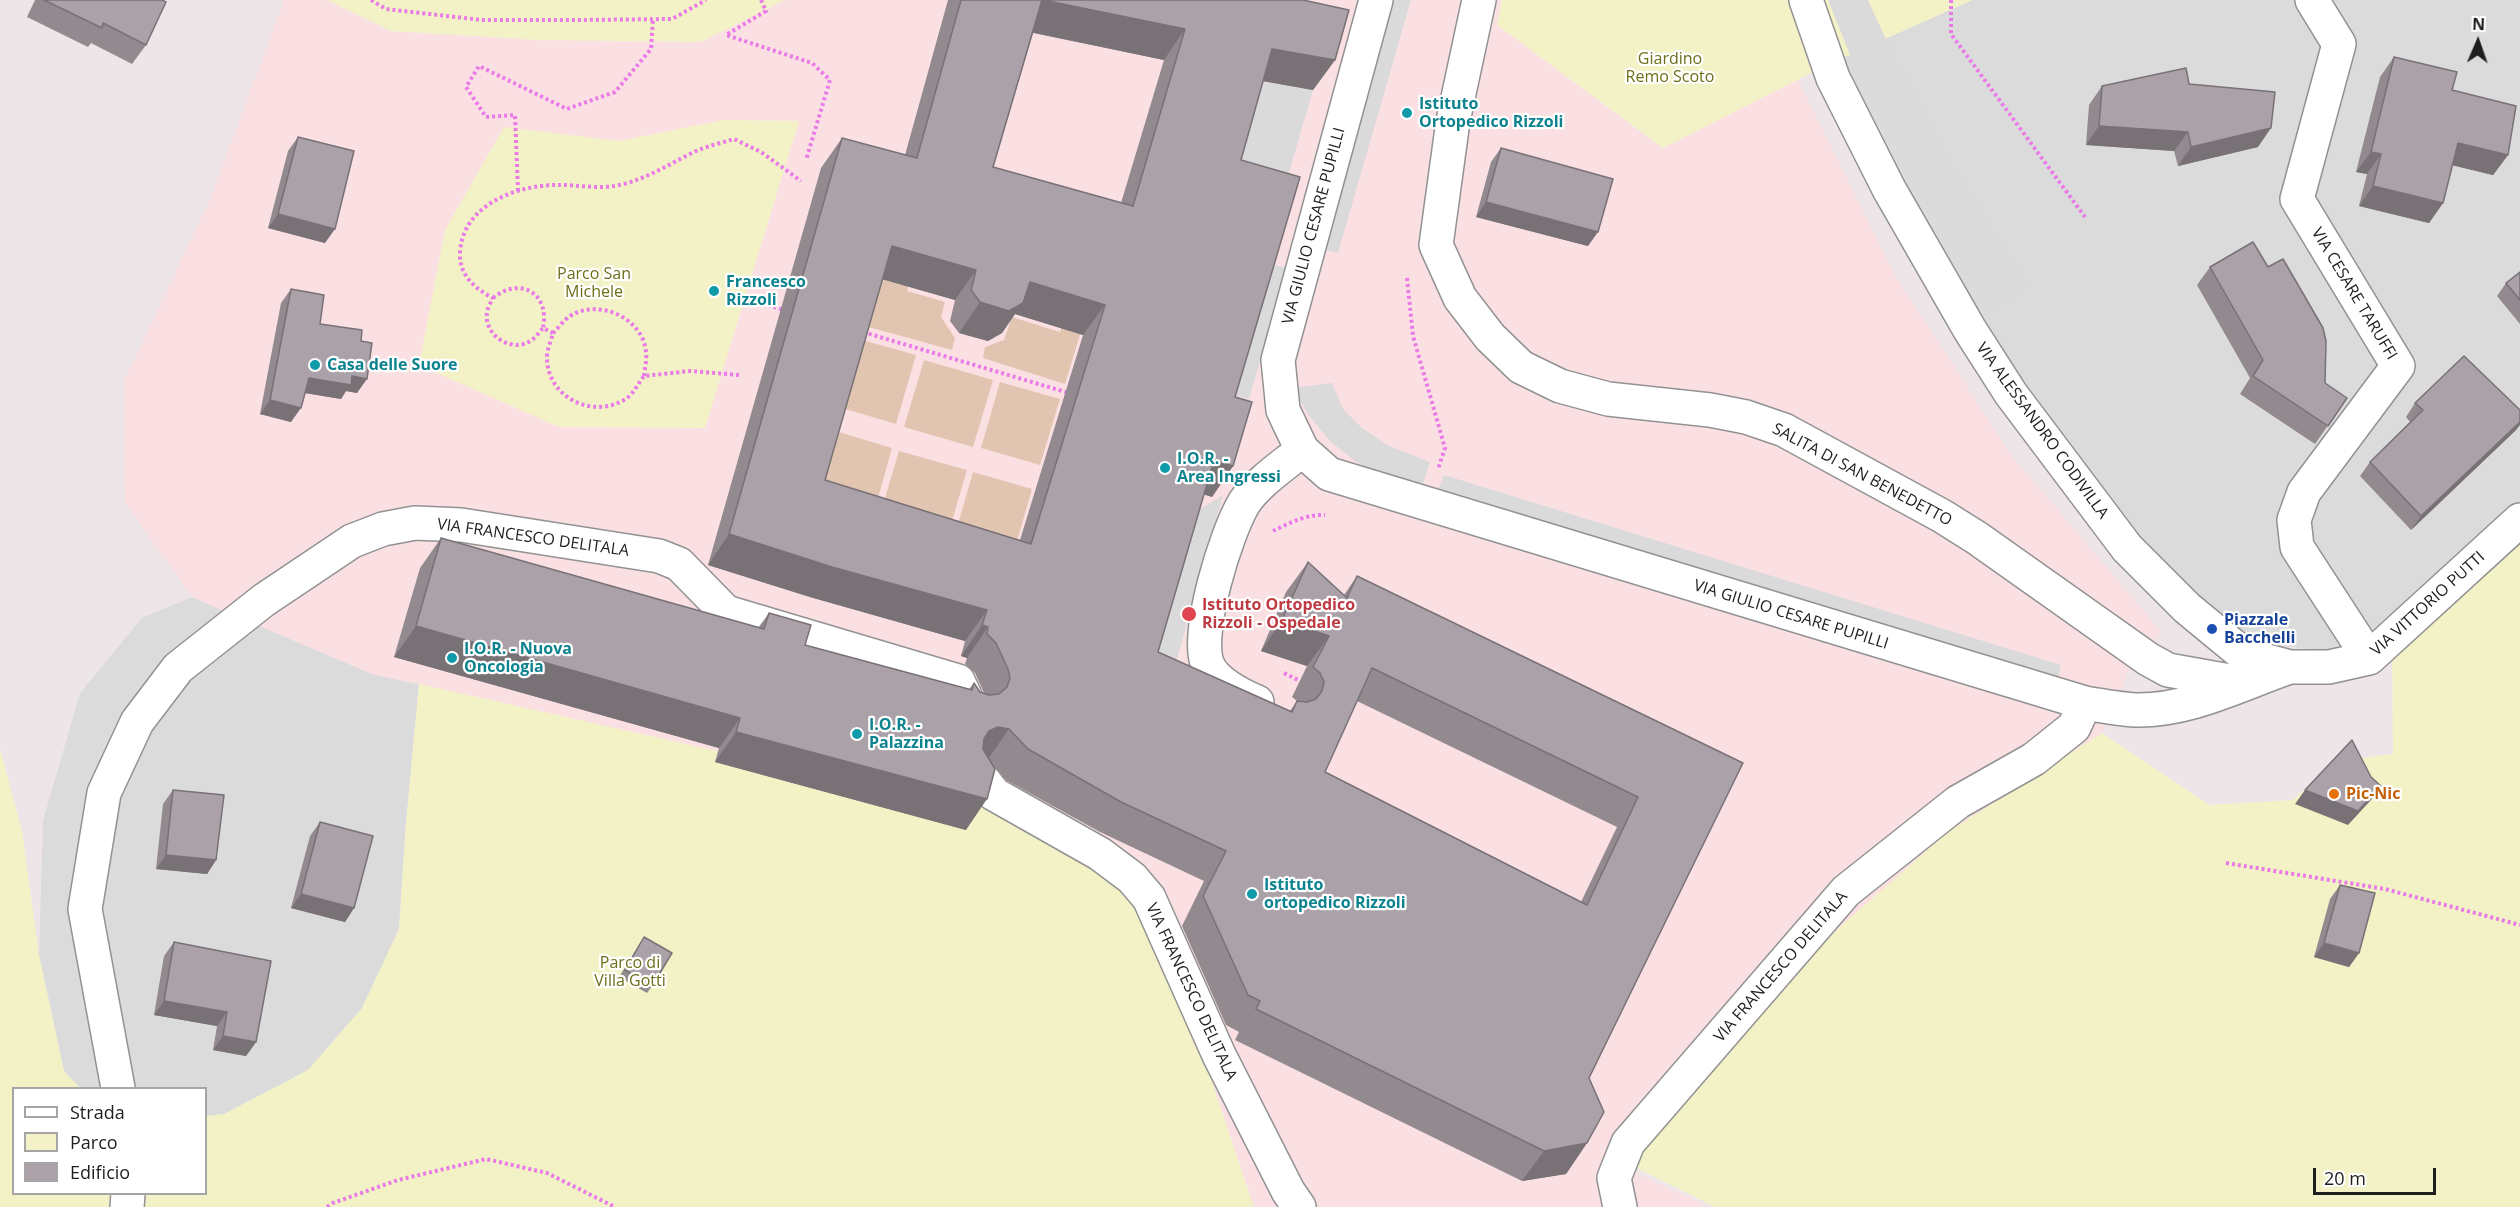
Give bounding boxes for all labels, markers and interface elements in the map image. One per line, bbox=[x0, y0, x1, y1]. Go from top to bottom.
north arrow bbox=[2448, 12, 2508, 72]
text: N bbox=[2472, 13, 2486, 35]
park label: Giardino Remo Scoto bbox=[1626, 49, 1714, 87]
place label: Istituto Ortopedico Rizzoli bbox=[1419, 94, 1563, 132]
marker: Istituto Ortopedico Rizzoli bbox=[1400, 106, 1414, 120]
street label: VIA GIULIO CESARE PUPILLI bbox=[1278, 126, 1350, 326]
street label: VIA CESARE TARUFFI bbox=[2307, 225, 2401, 363]
park label: Parco San Michele bbox=[557, 264, 631, 302]
place label: Francesco Rizzoli bbox=[726, 272, 806, 310]
marker: Francesco Rizzoli bbox=[707, 284, 721, 298]
street label: VIA ALESSANDRO CODIVILLA bbox=[1972, 339, 2112, 523]
place label: Casa delle Suore bbox=[327, 355, 458, 375]
marker: Casa delle Suore bbox=[308, 358, 322, 372]
street label: SALITA DI SAN BENEDETTO bbox=[1769, 419, 1955, 531]
place label: I.O.R. - Area Ingressi bbox=[1177, 449, 1281, 487]
marker: I.O.R. - Area Ingressi bbox=[1158, 461, 1172, 475]
street label: VIA FRANCESCO DELITALA bbox=[436, 515, 630, 561]
street label: VIA VITTORIO PUTTI bbox=[2367, 548, 2489, 660]
street label: VIA GIULIO CESARE PUPILLI bbox=[1691, 576, 1891, 654]
place label: Istituto Ortopedico Rizzoli - Ospedale bbox=[1202, 595, 1355, 633]
marker: Istituto Ortopedico Rizzoli - Ospedale bbox=[1180, 605, 1198, 623]
place label: Piazzale Bacchelli bbox=[2224, 610, 2295, 648]
marker: Piazzale Bacchelli bbox=[2205, 622, 2219, 636]
place label: I.O.R. - Nuova Oncologia bbox=[464, 639, 572, 677]
marker: I.O.R. - Nuova Oncologia bbox=[445, 651, 459, 665]
place label: I.O.R. - Palazzina bbox=[869, 715, 944, 753]
marker: I.O.R. - Palazzina bbox=[850, 727, 864, 741]
place label: Pic-Nic bbox=[2346, 784, 2400, 804]
marker: Pic-Nic bbox=[2327, 787, 2341, 801]
place label: Istituto ortopedico Rizzoli bbox=[1264, 875, 1406, 913]
marker: Istituto ortopedico Rizzoli bbox=[1245, 887, 1259, 901]
street label: VIA FRANCESCO DELITALA bbox=[1710, 888, 1852, 1046]
street label: VIA FRANCESCO DELITALA bbox=[1141, 900, 1241, 1084]
park label: Parco di Villa Gotti bbox=[594, 953, 666, 991]
legend bbox=[12, 1087, 207, 1195]
text: Strada bbox=[70, 1100, 125, 1124]
text: Parco bbox=[70, 1130, 118, 1154]
scale bar bbox=[2316, 1156, 2439, 1194]
text: Edificio bbox=[70, 1160, 130, 1184]
text: 20 m bbox=[2324, 1166, 2366, 1190]

